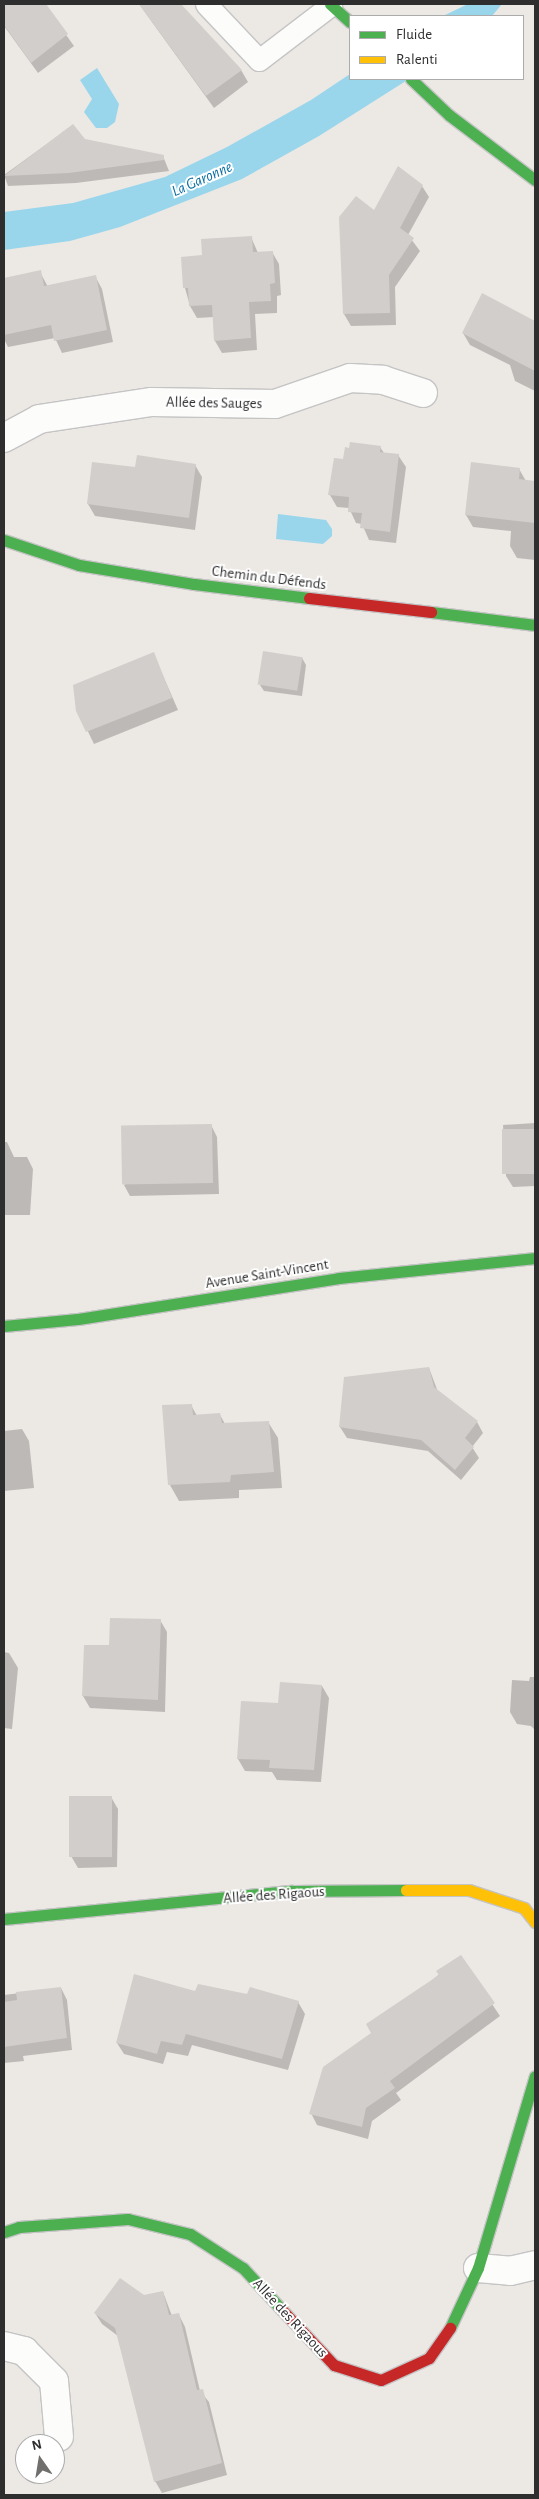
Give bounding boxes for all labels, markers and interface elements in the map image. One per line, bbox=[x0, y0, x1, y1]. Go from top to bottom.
legend bbox=[349, 15, 524, 80]
text: Fluide bbox=[396, 27, 432, 42]
text: Ralenti bbox=[396, 52, 438, 67]
water label: La Garonne bbox=[169, 157, 235, 201]
street label: Allée des Sauges bbox=[166, 393, 262, 413]
street label: Chemin du Défends bbox=[211, 562, 327, 594]
street label: Avenue Saint-Vincent bbox=[204, 1255, 330, 1293]
street label: Allée des Rigaous bbox=[223, 1882, 325, 1908]
street label: Allée des Rigaous bbox=[249, 2275, 331, 2361]
north arrow bbox=[15, 2434, 65, 2484]
text: N bbox=[31, 2437, 43, 2453]

